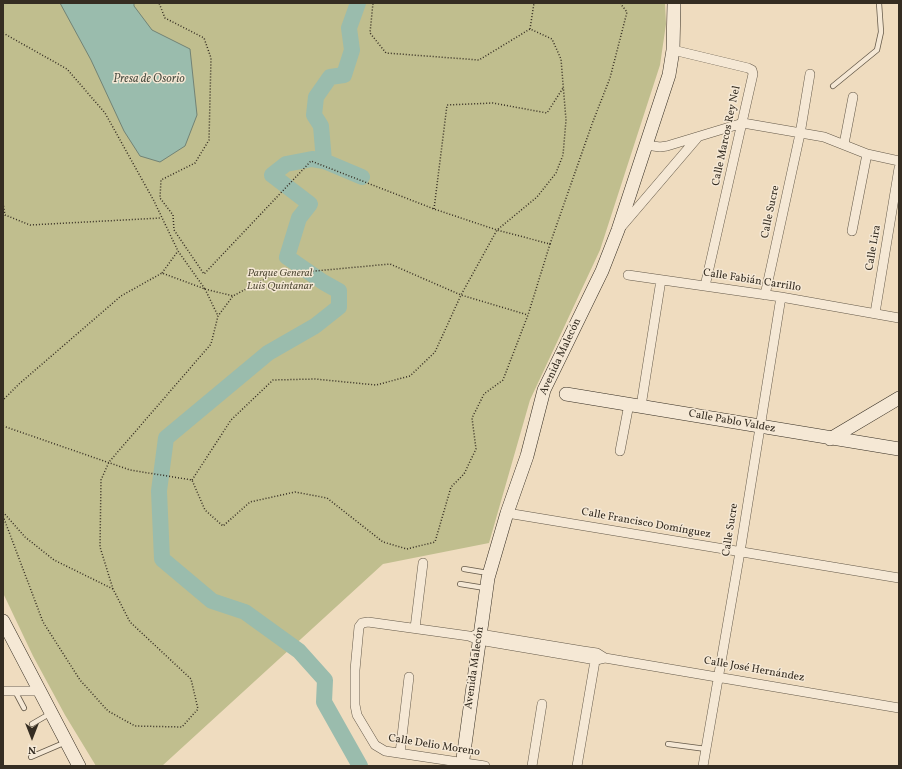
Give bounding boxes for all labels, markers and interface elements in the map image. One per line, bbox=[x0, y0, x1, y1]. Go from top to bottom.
water label: Presa de Osorio bbox=[113, 73, 185, 87]
street label: Calle Marcos Rey Nel bbox=[710, 85, 744, 187]
street label: Calle Sucre bbox=[759, 184, 783, 240]
street label: Calle Lira bbox=[863, 224, 885, 272]
park label: Parque General Luis Quintanar bbox=[247, 267, 313, 293]
street label: Calle Fabián Carrillo bbox=[702, 267, 802, 295]
street label: Avenida Malecón bbox=[537, 316, 585, 398]
street label: Calle Pablo Valdez bbox=[688, 408, 776, 436]
street label: Calle Sucre bbox=[720, 502, 742, 558]
street label: Calle Francisco Domínguez bbox=[580, 506, 712, 542]
street label: Avenida Malecón bbox=[463, 626, 487, 710]
street label: Calle José Hernández bbox=[703, 655, 805, 685]
north arrow bbox=[12, 717, 52, 757]
street label: Calle Delio Moreno bbox=[387, 732, 481, 760]
text: N bbox=[28, 742, 36, 757]

